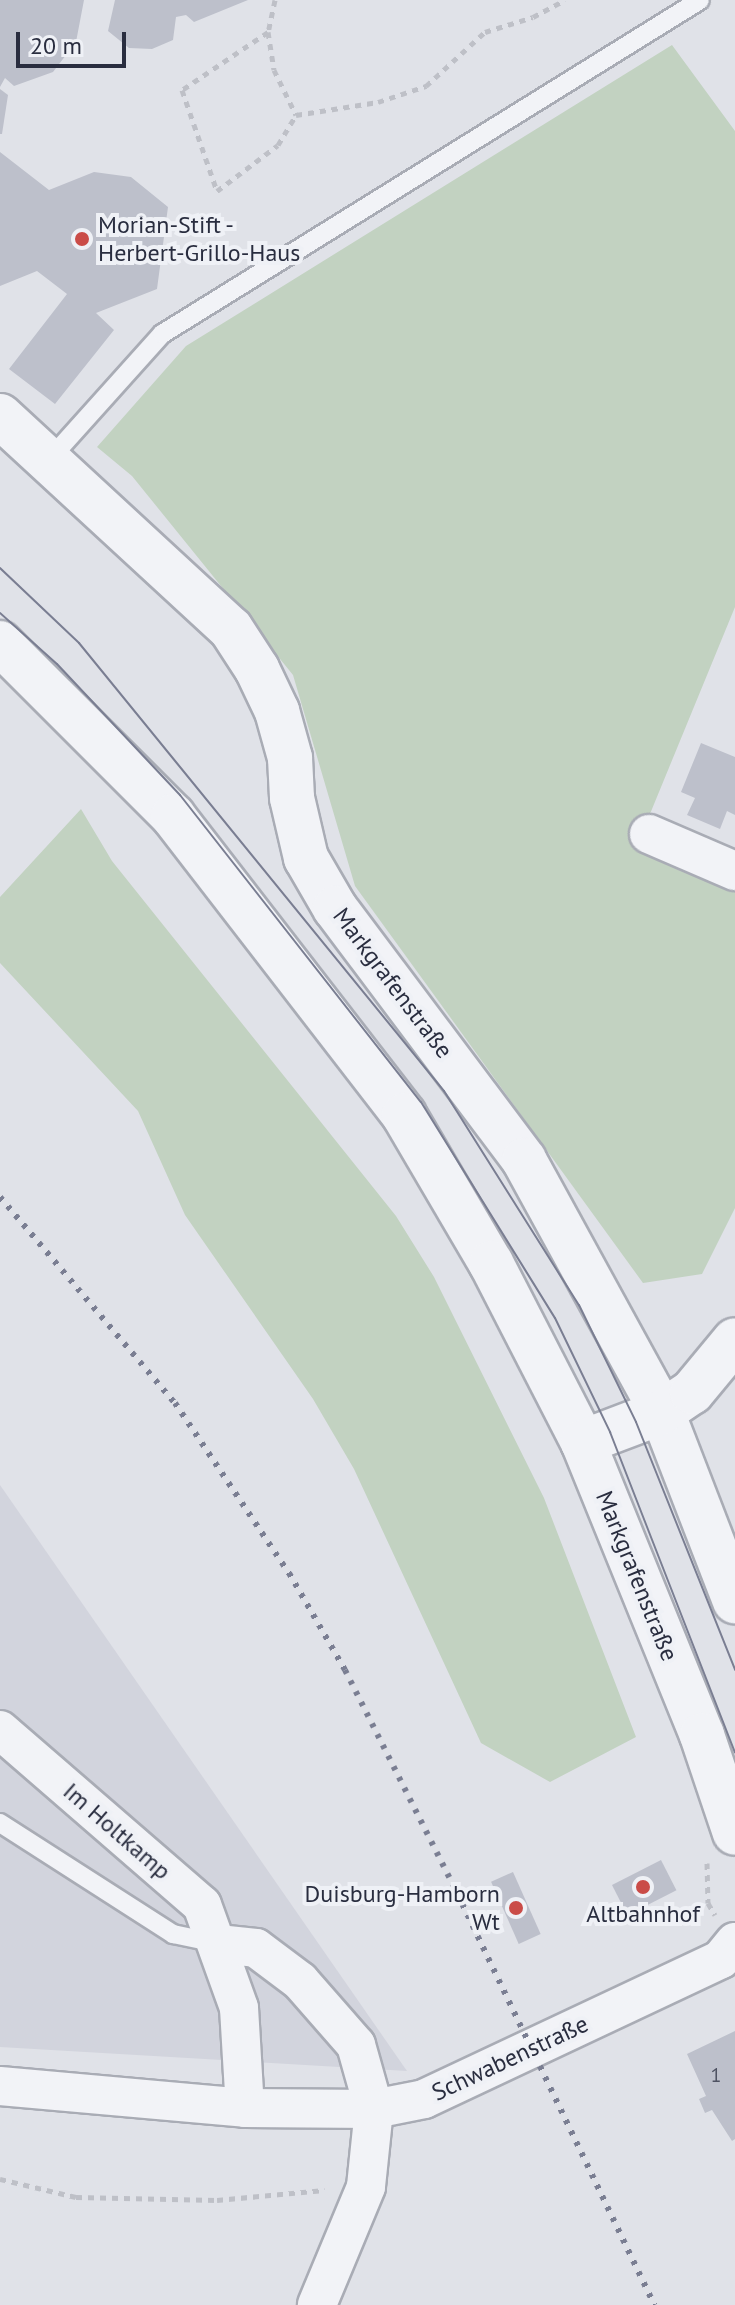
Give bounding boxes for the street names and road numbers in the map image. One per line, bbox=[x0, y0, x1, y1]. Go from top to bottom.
street label: Markgrafenstraße bbox=[327, 902, 459, 1064]
street label: Markgrafenstraße bbox=[590, 1487, 684, 1665]
street label: Im Holtkamp bbox=[57, 1777, 177, 1885]
street label: Schwabenstraße bbox=[427, 2009, 593, 2107]

